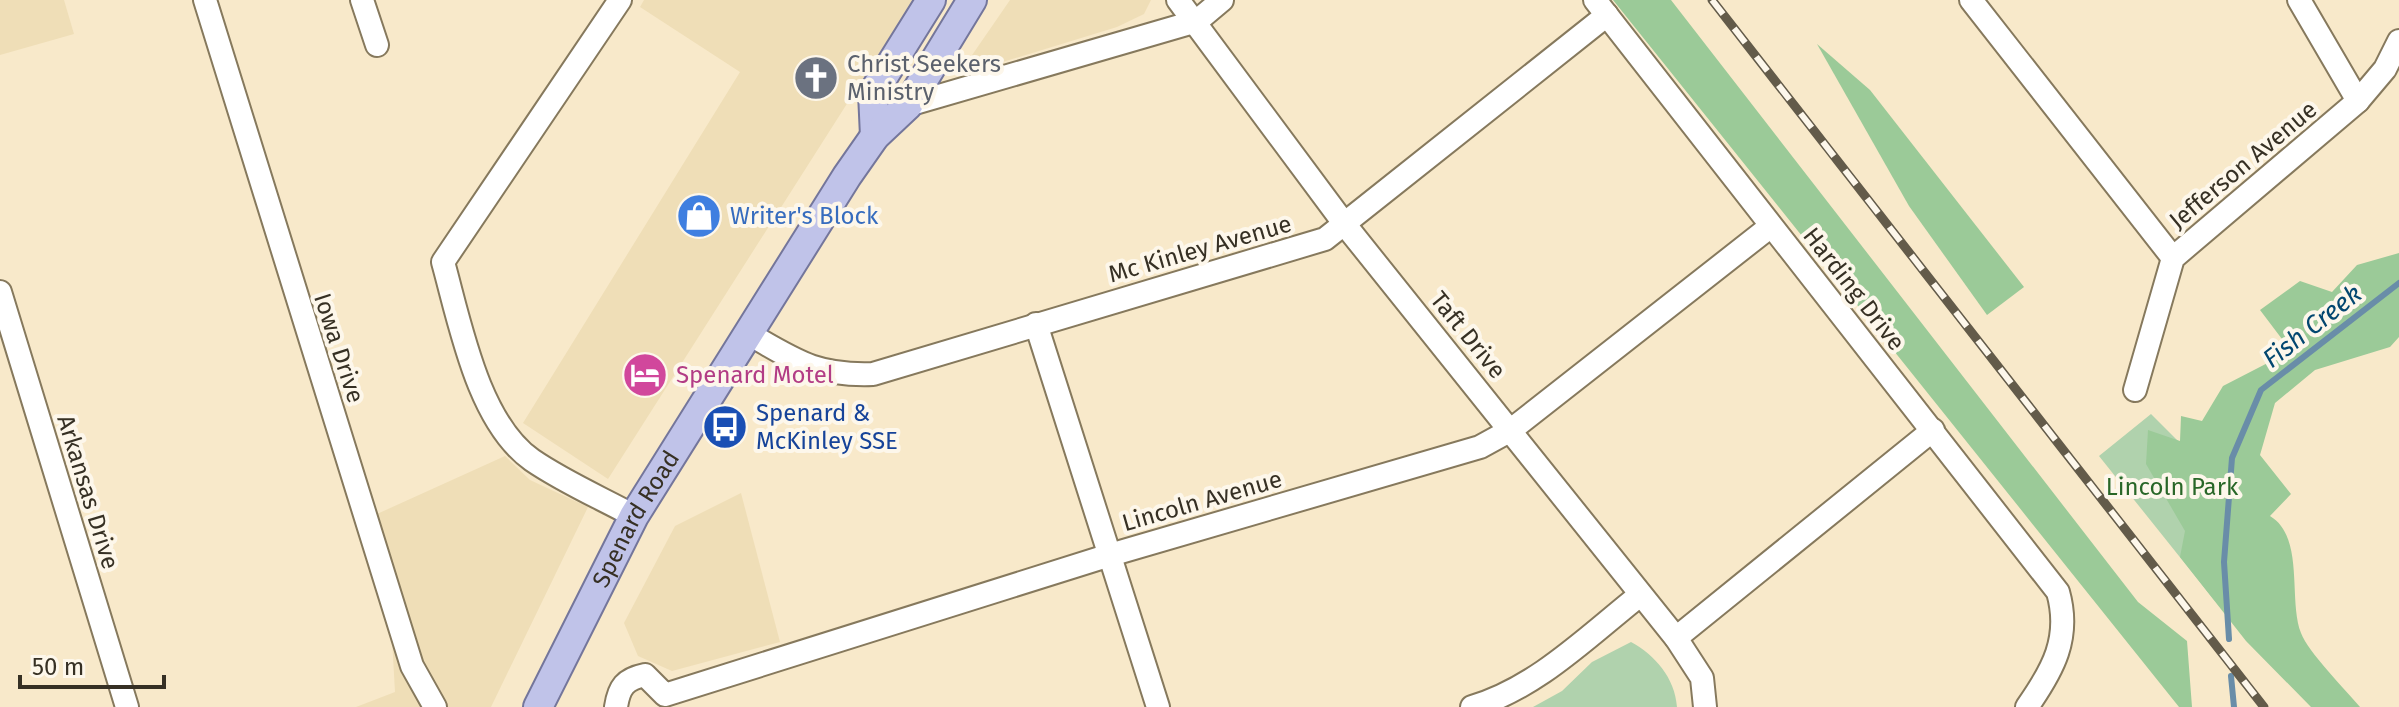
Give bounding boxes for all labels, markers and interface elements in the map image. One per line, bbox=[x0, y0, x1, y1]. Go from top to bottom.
place label: Christ Seekers Ministry bbox=[847, 50, 1001, 106]
church icon: Christ Seekers Ministry bbox=[792, 54, 840, 102]
street label: Jefferson Avenue bbox=[2164, 95, 2322, 235]
shop icon: Writer's Block bbox=[675, 192, 723, 240]
place label: Writer's Block bbox=[730, 202, 879, 230]
street label: Mc Kinley Avenue bbox=[1105, 209, 1295, 289]
street label: Harding Drive bbox=[1797, 222, 1911, 356]
water label: Fish Creek bbox=[2257, 278, 2368, 375]
street label: Taft Drive bbox=[1425, 286, 1511, 384]
street label: Iowa Drive bbox=[308, 290, 370, 406]
hotel icon: Spenard Motel bbox=[621, 351, 669, 399]
place label: Spenard Motel bbox=[676, 361, 834, 389]
place label: Spenard & McKinley SSE bbox=[756, 399, 898, 455]
bus stop icon: Spenard & McKinley SSE bbox=[701, 403, 749, 451]
street label: Arkansas Drive bbox=[51, 412, 125, 572]
street label: Spenard Road bbox=[587, 446, 685, 592]
street label: Lincoln Avenue bbox=[1119, 465, 1285, 537]
park label: Lincoln Park bbox=[2106, 473, 2239, 501]
scale bar bbox=[20, 639, 164, 689]
text: 50 m bbox=[32, 653, 84, 681]

